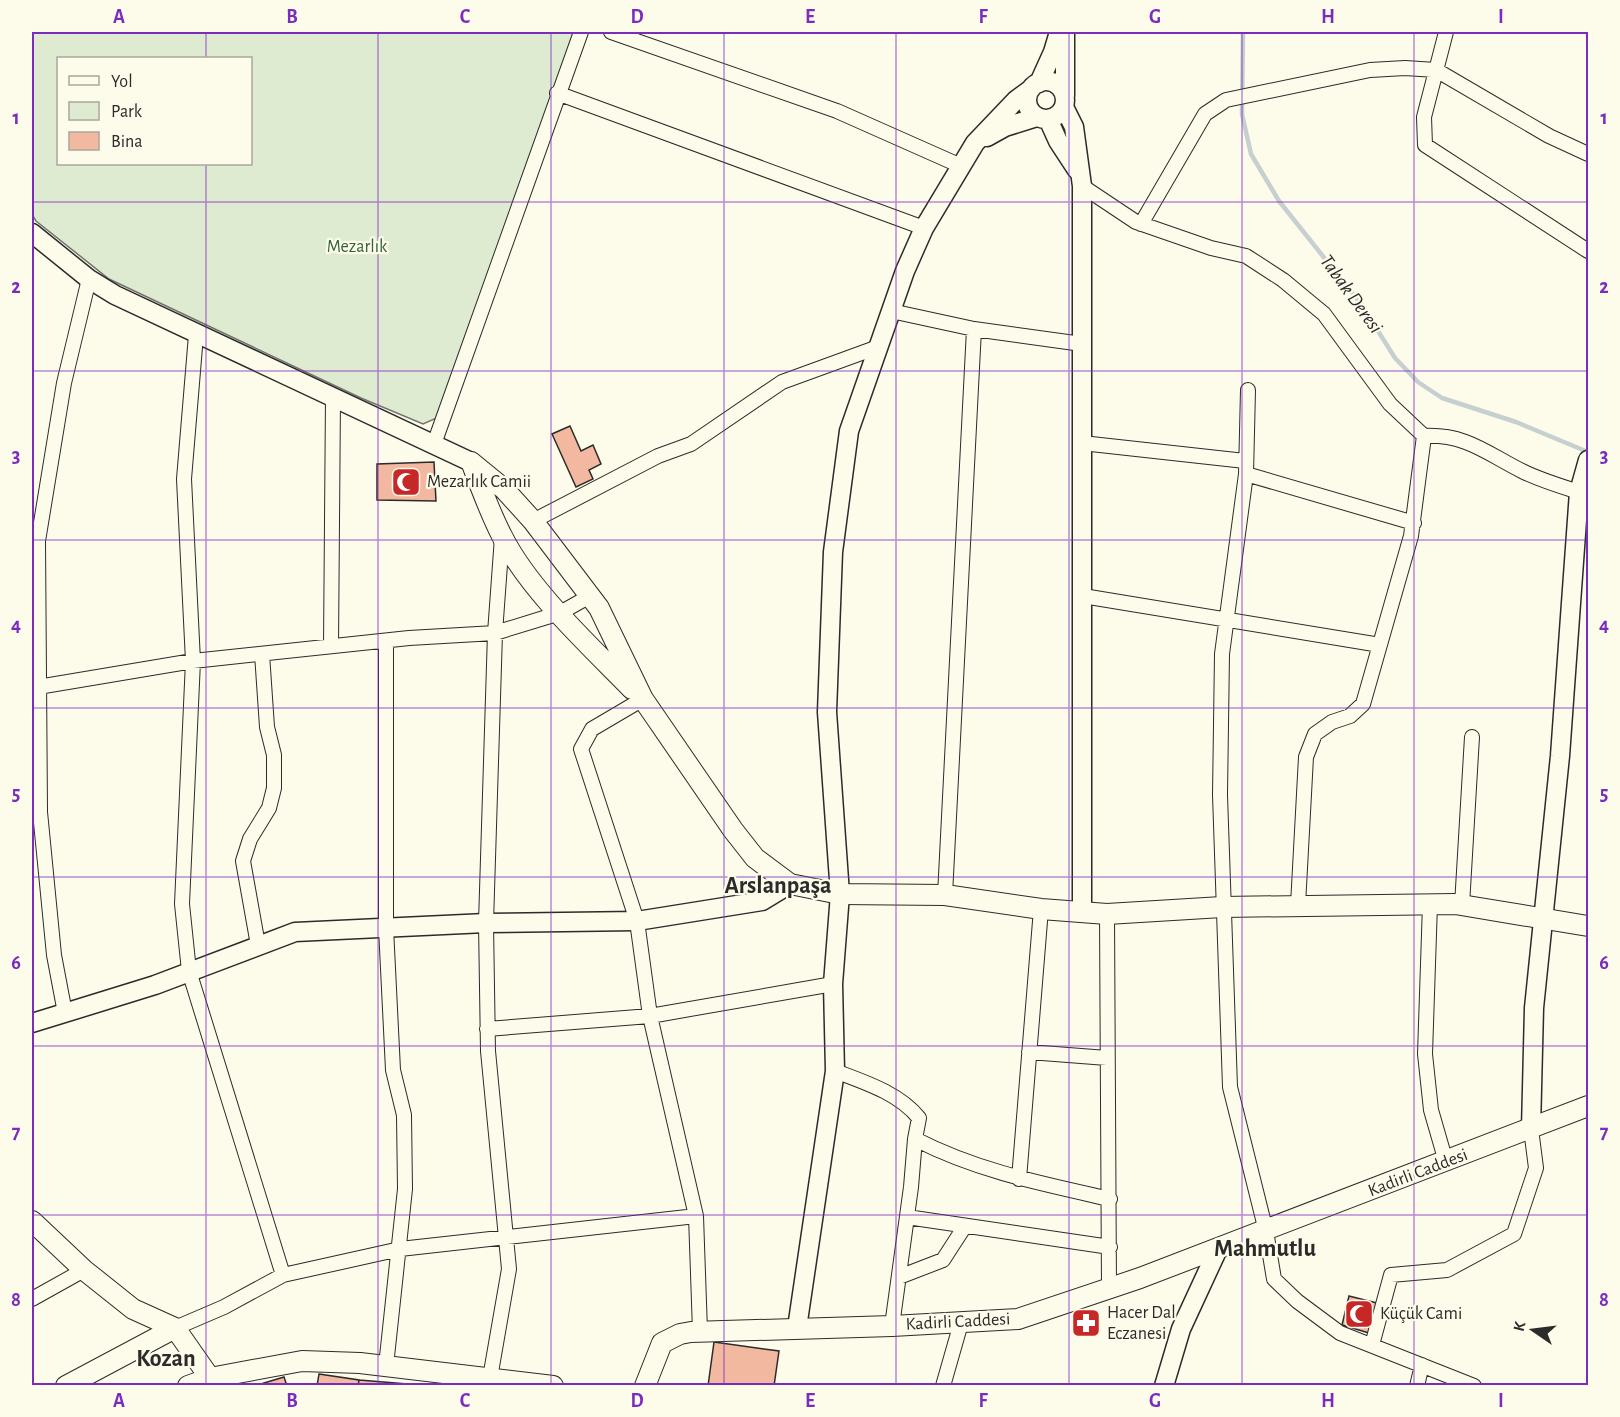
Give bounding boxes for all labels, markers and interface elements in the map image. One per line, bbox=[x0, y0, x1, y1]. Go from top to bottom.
text: A bbox=[113, 7, 125, 27]
text: B bbox=[286, 7, 298, 27]
text: C bbox=[460, 7, 471, 27]
text: D bbox=[630, 7, 644, 27]
text: E bbox=[805, 7, 815, 27]
text: F bbox=[978, 7, 988, 27]
text: G bbox=[1149, 7, 1161, 27]
text: H bbox=[1321, 7, 1335, 27]
text: I bbox=[1498, 7, 1504, 27]
legend bbox=[57, 57, 252, 165]
text: Yol bbox=[111, 73, 133, 91]
text: Park bbox=[111, 103, 143, 121]
text: 1 bbox=[12, 108, 20, 128]
text: 1 bbox=[1600, 108, 1608, 128]
text: Bina bbox=[111, 133, 143, 151]
park label: Mezarlık bbox=[327, 238, 388, 256]
water label: Tabak Deresi bbox=[1316, 251, 1386, 337]
text: 2 bbox=[11, 277, 21, 297]
text: 2 bbox=[1599, 277, 1609, 297]
text: 3 bbox=[12, 446, 20, 466]
text: 3 bbox=[1600, 446, 1608, 466]
mosque icon: Mezarlık Camii bbox=[390, 466, 422, 498]
place label: Mezarlık Camii bbox=[427, 473, 531, 491]
text: 4 bbox=[11, 615, 21, 635]
text: 4 bbox=[1599, 615, 1609, 635]
text: 5 bbox=[12, 784, 20, 804]
text: 5 bbox=[1600, 784, 1608, 804]
district label: Arslanpaşa bbox=[725, 874, 831, 898]
text: 6 bbox=[11, 953, 21, 973]
text: 6 bbox=[1599, 953, 1609, 973]
text: 7 bbox=[12, 1122, 21, 1142]
text: 7 bbox=[1600, 1122, 1609, 1142]
street label: Kadirli Caddesi bbox=[1366, 1146, 1470, 1200]
district label: Mahmutlu bbox=[1214, 1237, 1316, 1261]
text: 8 bbox=[11, 1290, 21, 1310]
text: 8 bbox=[1599, 1290, 1609, 1310]
mosque icon: Küçük Cami bbox=[1343, 1298, 1375, 1330]
north arrow bbox=[1503, 1300, 1563, 1360]
place label: Hacer Dal Eczanesi bbox=[1107, 1304, 1176, 1343]
place label: Küçük Cami bbox=[1380, 1305, 1462, 1323]
pharmacy icon: Hacer Dal Eczanesi bbox=[1070, 1307, 1102, 1339]
street label: Kadirli Caddesi bbox=[905, 1310, 1011, 1334]
text: K bbox=[1511, 1320, 1528, 1333]
district label: Kozan bbox=[136, 1347, 196, 1371]
text: A bbox=[113, 1391, 125, 1411]
text: B bbox=[286, 1391, 298, 1411]
text: C bbox=[460, 1391, 471, 1411]
text: D bbox=[630, 1391, 644, 1411]
text: E bbox=[805, 1391, 815, 1411]
text: F bbox=[978, 1391, 988, 1411]
text: G bbox=[1149, 1391, 1161, 1411]
text: H bbox=[1321, 1391, 1335, 1411]
text: I bbox=[1498, 1391, 1504, 1411]

